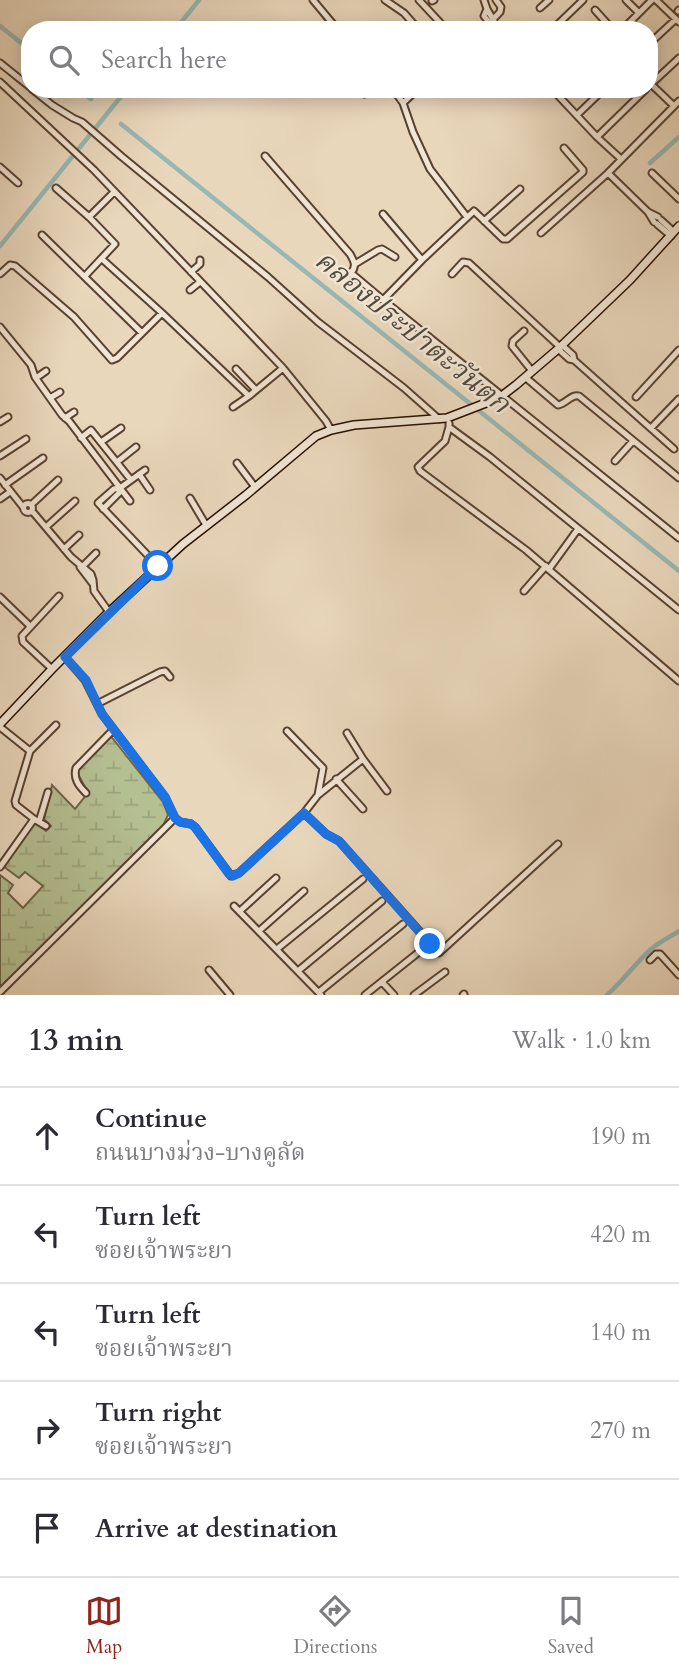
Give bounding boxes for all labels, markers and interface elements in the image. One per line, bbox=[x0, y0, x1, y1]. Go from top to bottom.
search box bbox=[21, 21, 658, 98]
icon: search bbox=[45, 41, 83, 79]
text: Search here bbox=[101, 42, 227, 77]
water label: คลองประปาตะวันตก bbox=[307, 241, 519, 423]
route start bbox=[142, 550, 173, 581]
route end bbox=[414, 928, 445, 959]
text: 13 min bbox=[28, 1020, 123, 1061]
text: Walk · 1.0 km bbox=[512, 1025, 651, 1056]
text: Continue bbox=[95, 1101, 207, 1136]
icon: ahead bbox=[28, 1117, 66, 1155]
text: 190 m bbox=[590, 1121, 651, 1152]
text: ถนนบางม่วง-บางคูลัด bbox=[95, 1137, 306, 1168]
text: Turn left bbox=[95, 1199, 200, 1234]
icon: left bbox=[28, 1215, 66, 1253]
text: 420 m bbox=[590, 1219, 651, 1250]
text: ซอยเจ้าพระยา bbox=[95, 1235, 232, 1266]
text: Turn left bbox=[95, 1297, 200, 1332]
icon: left bbox=[28, 1313, 66, 1351]
text: 140 m bbox=[590, 1317, 651, 1348]
text: ซอยเจ้าพระยา bbox=[95, 1333, 232, 1364]
text: Turn right bbox=[95, 1395, 222, 1430]
icon: right bbox=[28, 1411, 66, 1449]
text: 270 m bbox=[590, 1415, 651, 1446]
text: ซอยเจ้าพระยา bbox=[95, 1431, 232, 1462]
icon: arrive bbox=[28, 1509, 66, 1547]
text: Arrive at destination bbox=[95, 1511, 338, 1546]
tab: Map bbox=[85, 1592, 123, 1660]
tab: Directions bbox=[294, 1592, 377, 1660]
tab: Saved bbox=[548, 1592, 594, 1660]

